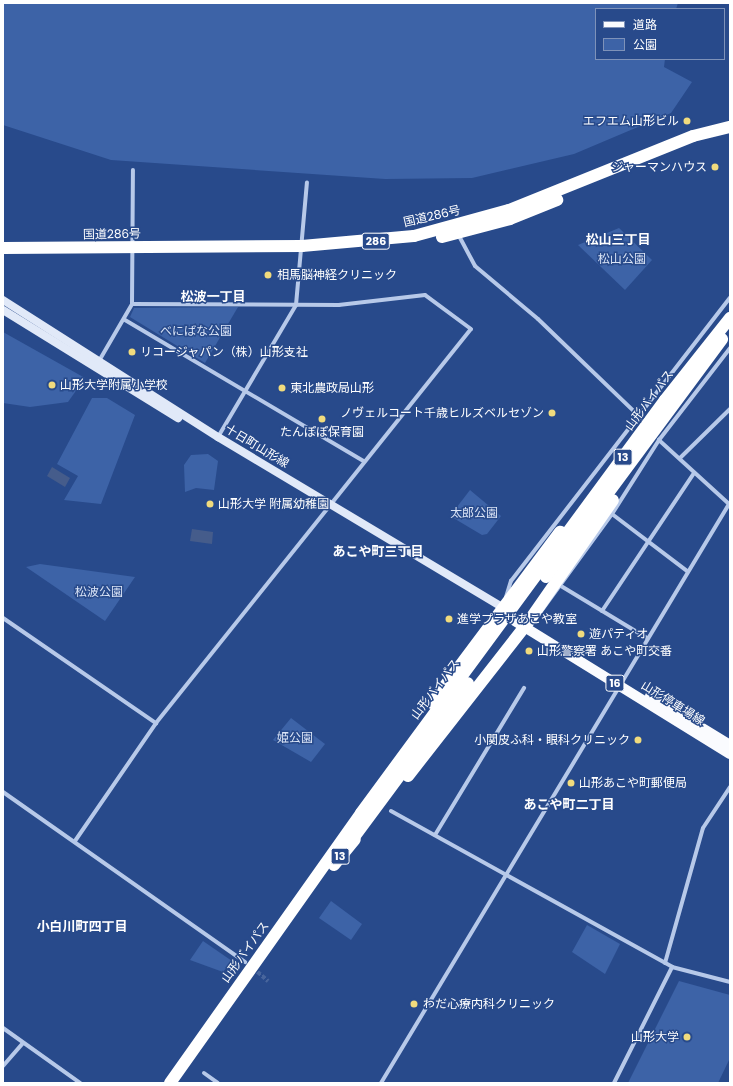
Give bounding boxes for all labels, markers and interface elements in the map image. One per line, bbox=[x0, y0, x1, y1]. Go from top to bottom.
legend bbox=[595, 8, 725, 60]
text: 道路 bbox=[633, 16, 657, 33]
text: 公園 bbox=[633, 36, 657, 53]
place label: エフエム山形ビル bbox=[583, 114, 679, 128]
marker: エフエム山形ビル bbox=[682, 116, 692, 126]
place label: ジャーマンハウス bbox=[611, 160, 707, 174]
marker: ジャーマンハウス bbox=[710, 162, 720, 172]
street label: 国道286号 bbox=[402, 202, 462, 230]
street label: 国道286号 bbox=[83, 226, 141, 242]
road number: 286 bbox=[361, 232, 391, 250]
district label: 松山三丁目 bbox=[586, 232, 650, 248]
park label: 松山公園 bbox=[598, 252, 646, 266]
place label: 相馬脳神経クリニック bbox=[277, 268, 397, 282]
marker: 相馬脳神経クリニック bbox=[262, 269, 274, 281]
district label: 松波一丁目 bbox=[181, 289, 245, 305]
park label: べにばな公園 bbox=[160, 324, 232, 338]
place label: リコージャパン（株）山形支社 bbox=[140, 345, 308, 359]
marker: リコージャパン（株）山形支社 bbox=[127, 347, 137, 357]
street label: 山形バイパス bbox=[622, 367, 676, 433]
place label: 山形大学附属小学校 bbox=[60, 378, 168, 392]
marker: 山形大学附属小学校 bbox=[47, 380, 57, 390]
place label: 東北農政局山形 bbox=[290, 381, 374, 395]
marker: 東北農政局山形 bbox=[277, 383, 287, 393]
place label: ノヴェルコート千歳ヒルズベルセゾン bbox=[340, 406, 544, 420]
marker: ノヴェルコート千歳ヒルズベルセゾン bbox=[547, 408, 557, 418]
marker: たんぽぽ保育園 bbox=[317, 414, 327, 424]
street label: 十日町山形線 bbox=[222, 421, 292, 471]
place label: たんぽぽ保育園 bbox=[280, 425, 364, 439]
road number: 13 bbox=[613, 448, 633, 466]
place label: 山形大学 附属幼稚園 bbox=[218, 497, 329, 511]
marker: 山形大学 附属幼稚園 bbox=[205, 499, 215, 509]
park label: 太郎公園 bbox=[450, 506, 498, 520]
district label: あこや町三丁目 bbox=[333, 544, 423, 560]
park label: 松波公園 bbox=[75, 585, 123, 599]
place label: 進学プラザあこや教室 bbox=[457, 612, 577, 626]
marker: 進学プラザあこや教室 bbox=[444, 614, 454, 624]
place label: 遊パティオ bbox=[589, 627, 649, 641]
marker: 遊パティオ bbox=[576, 629, 586, 639]
place label: 山形警察署 あこや町交番 bbox=[537, 644, 672, 658]
marker: 山形警察署 あこや町交番 bbox=[524, 646, 534, 656]
street label: 山形バイパス bbox=[408, 656, 462, 722]
road number: 16 bbox=[605, 674, 625, 692]
street label: 山形停車場線 bbox=[639, 678, 707, 728]
park label: 姫公園 bbox=[277, 731, 313, 745]
place label: 小関皮ふ科・眼科クリニック bbox=[474, 733, 630, 747]
marker: 小関皮ふ科・眼科クリニック bbox=[633, 735, 643, 745]
place label: 山形あこや町郵便局 bbox=[579, 776, 687, 790]
marker: 山形あこや町郵便局 bbox=[566, 778, 576, 788]
district label: あこや町二丁目 bbox=[524, 797, 614, 813]
road number: 13 bbox=[330, 847, 350, 865]
district label: 小白川町四丁目 bbox=[37, 919, 127, 935]
street label: 山形バイパス bbox=[218, 919, 272, 985]
place label: わだ心療内科クリニック bbox=[423, 997, 555, 1011]
marker: わだ心療内科クリニック bbox=[408, 998, 420, 1010]
place label: 山形大学 bbox=[631, 1030, 679, 1044]
marker: 山形大学 bbox=[682, 1032, 692, 1042]

